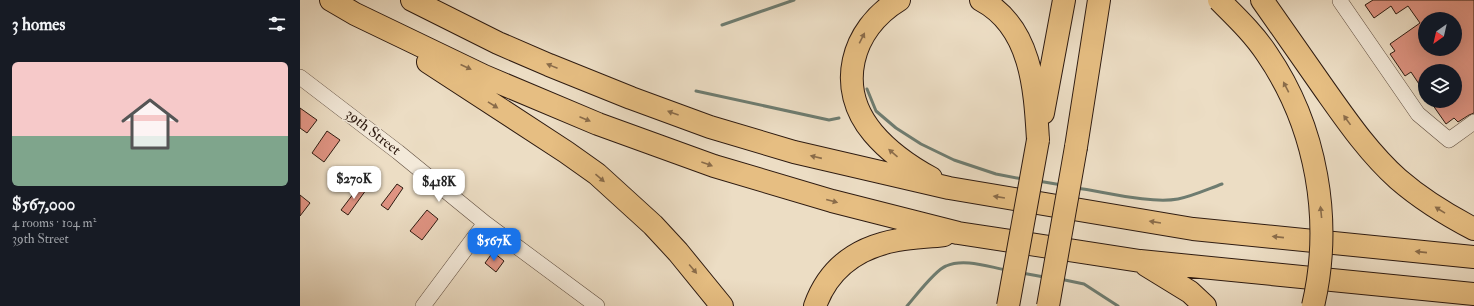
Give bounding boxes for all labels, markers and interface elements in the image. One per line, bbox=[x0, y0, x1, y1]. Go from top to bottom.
north arrow bbox=[1418, 12, 1462, 56]
map controls bbox=[1418, 12, 1462, 108]
icon: filters bbox=[266, 13, 288, 35]
text: 3 homes bbox=[12, 14, 65, 35]
one-way arrow bbox=[859, 32, 865, 44]
one-way arrow bbox=[546, 63, 558, 70]
one-way arrow bbox=[460, 64, 472, 70]
button: layers bbox=[1418, 64, 1462, 108]
one-way arrow bbox=[1283, 82, 1289, 93]
icon: home bbox=[114, 88, 186, 160]
one-way arrow bbox=[487, 101, 499, 108]
street label: 39th Street bbox=[341, 104, 405, 160]
one-way arrow bbox=[667, 110, 679, 116]
one-way arrow bbox=[1343, 115, 1351, 126]
one-way arrow bbox=[580, 116, 591, 122]
one-way arrow bbox=[887, 148, 898, 157]
one-way arrow bbox=[810, 153, 822, 159]
one-way arrow bbox=[702, 161, 714, 167]
pin: $270K bbox=[326, 166, 382, 200]
pin: $418K bbox=[411, 169, 467, 203]
text: $270K bbox=[336, 171, 372, 187]
one-way arrow bbox=[595, 173, 606, 182]
text: $418K bbox=[422, 174, 456, 190]
text: $567,000 bbox=[12, 194, 75, 215]
one-way arrow bbox=[993, 194, 1005, 200]
one-way arrow bbox=[826, 198, 838, 204]
one-way arrow bbox=[1318, 206, 1324, 218]
one-way arrow bbox=[1434, 206, 1446, 213]
text: 4 rooms · 104 m² bbox=[12, 215, 96, 231]
one-way arrow bbox=[1149, 219, 1161, 225]
pin: $567K bbox=[466, 228, 522, 262]
text: 39th Street bbox=[12, 231, 69, 247]
text: $567K bbox=[477, 233, 511, 249]
one-way arrow bbox=[1272, 234, 1284, 241]
one-way arrow bbox=[1415, 249, 1427, 255]
one-way arrow bbox=[688, 264, 697, 274]

